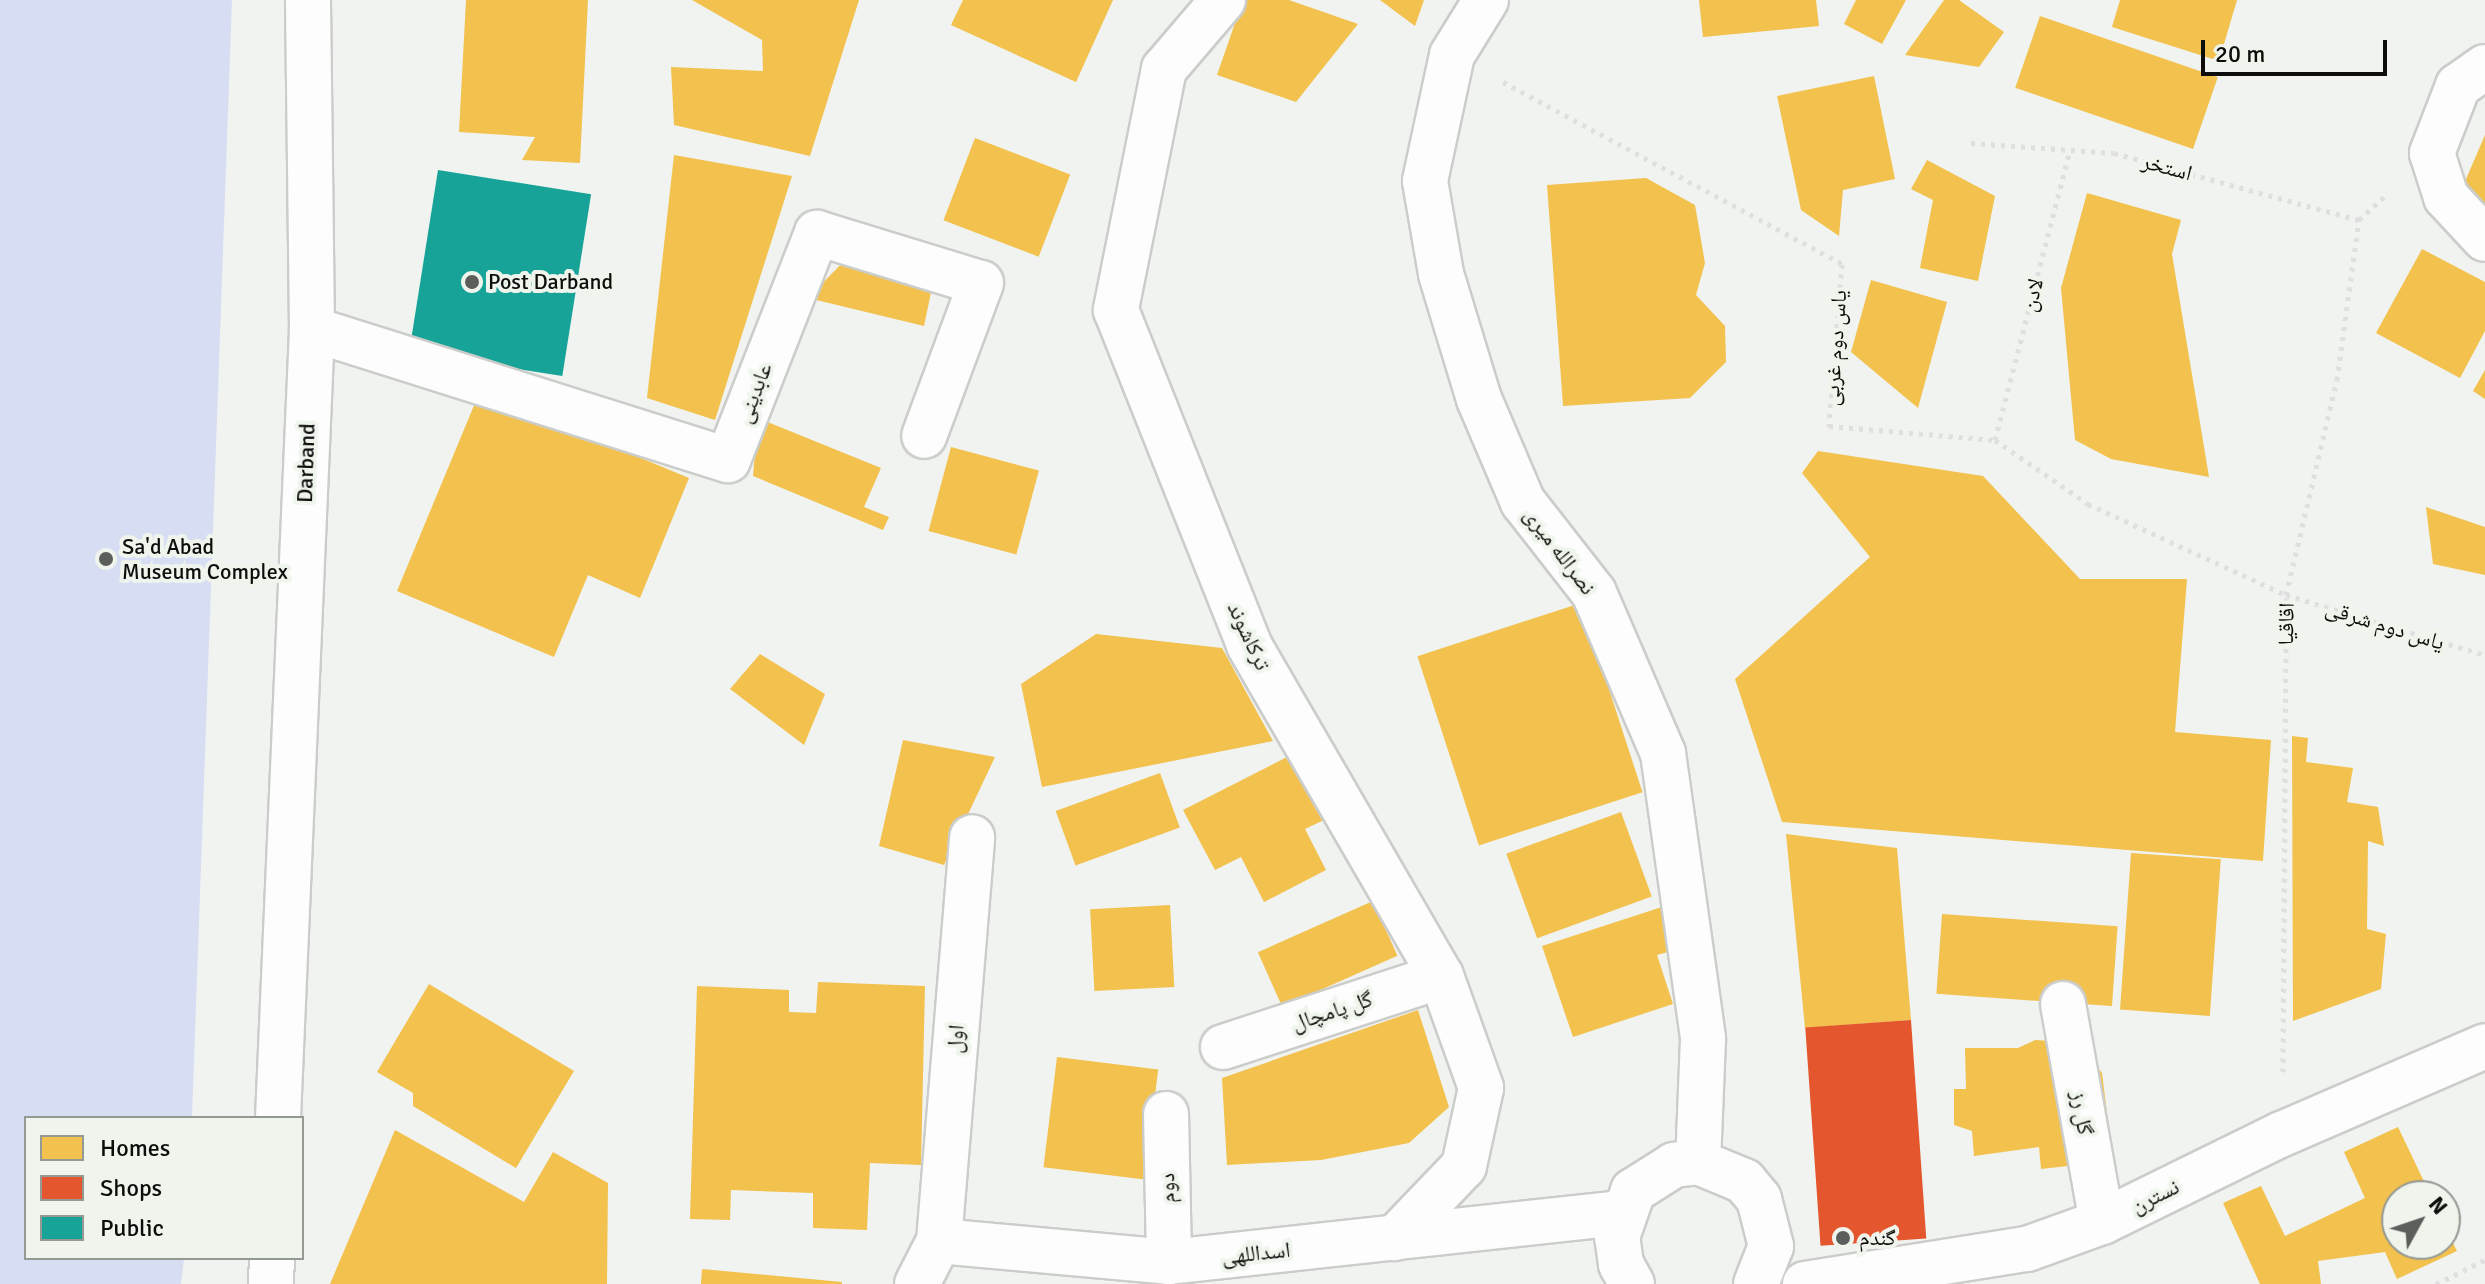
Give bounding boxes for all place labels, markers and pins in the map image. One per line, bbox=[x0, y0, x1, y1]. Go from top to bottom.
place label: Post Darband bbox=[488, 269, 613, 295]
marker: Post Darband bbox=[463, 273, 481, 291]
place label: Sa'd Abad Museum Complex bbox=[122, 533, 288, 584]
marker: Sa'd Abad Museum Complex bbox=[97, 550, 115, 568]
place label: گندم bbox=[1859, 1225, 1896, 1251]
marker: گندم bbox=[1834, 1229, 1852, 1247]

